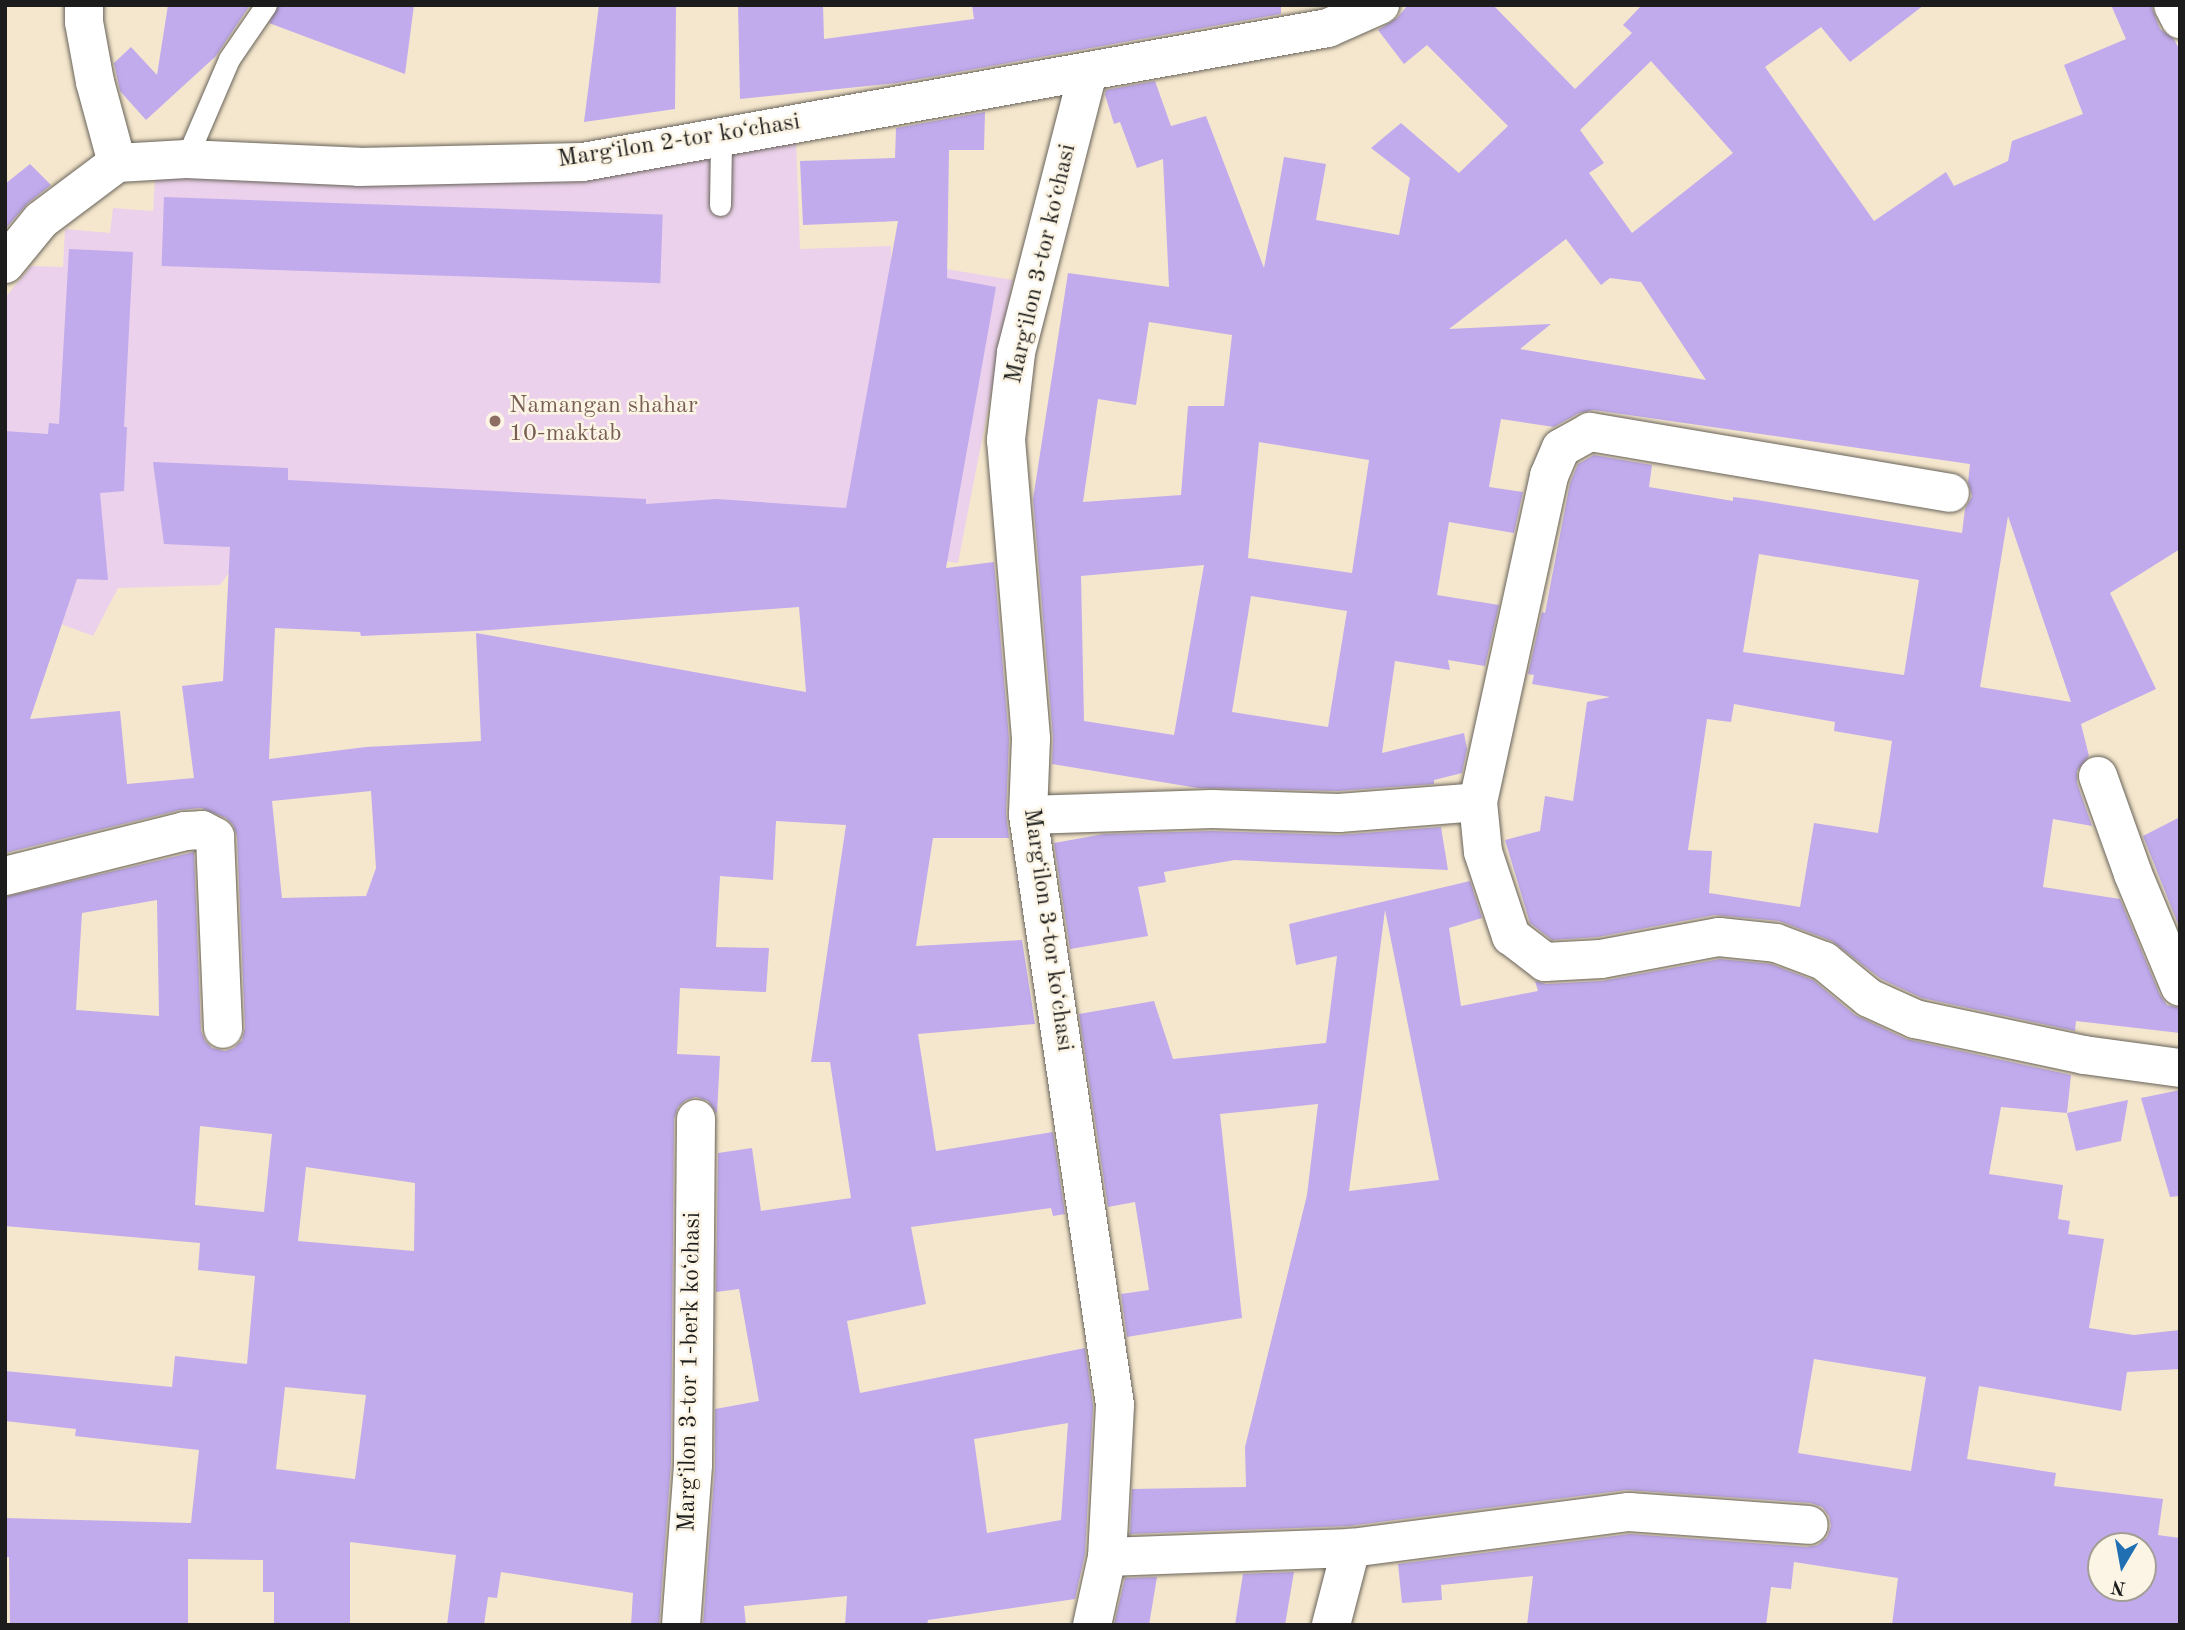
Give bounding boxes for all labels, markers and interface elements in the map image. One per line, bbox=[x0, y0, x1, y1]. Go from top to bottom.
street label: Margʻilon 2-tor koʻchasi bbox=[556, 109, 802, 175]
street label: Margʻilon 3-tor koʻchasi bbox=[1000, 141, 1084, 387]
place label: Namangan shahar 10-maktab bbox=[509, 393, 698, 449]
marker: Namangan shahar 10-maktab bbox=[487, 413, 503, 429]
street label: Margʻilon 3-tor koʻchasi bbox=[1016, 807, 1078, 1053]
street label: Margʻilon 3-tor 1-berk koʻchasi bbox=[674, 1212, 708, 1532]
north arrow bbox=[2087, 1532, 2157, 1602]
text: N bbox=[2110, 1576, 2127, 1597]

